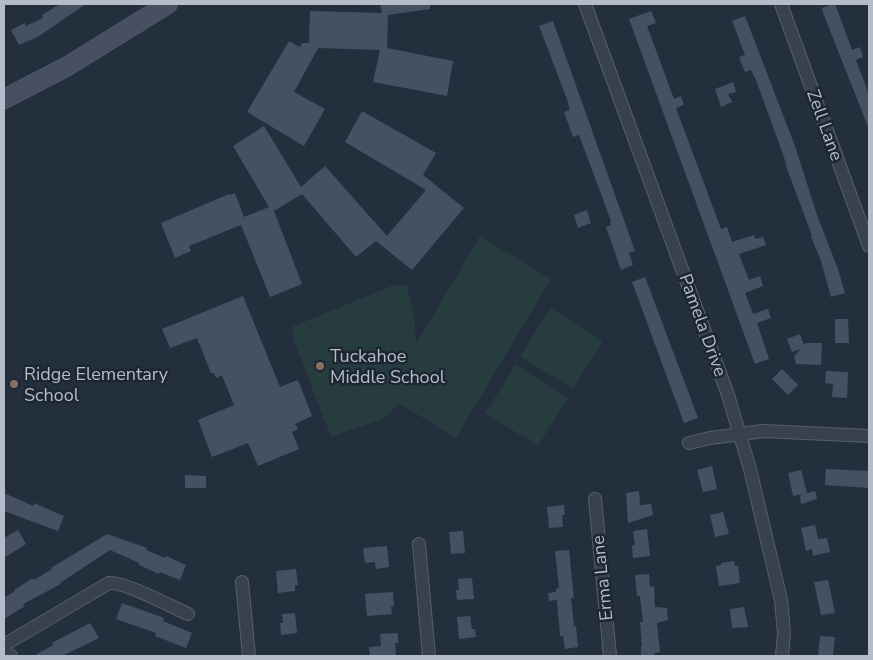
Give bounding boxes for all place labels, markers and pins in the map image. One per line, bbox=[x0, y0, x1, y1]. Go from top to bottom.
place label: Tuckahoe Middle School bbox=[330, 344, 446, 389]
marker: Tuckahoe Middle School bbox=[314, 360, 326, 372]
place label: Ridge Elementary School bbox=[24, 362, 169, 407]
marker: Ridge Elementary School bbox=[8, 378, 20, 390]

